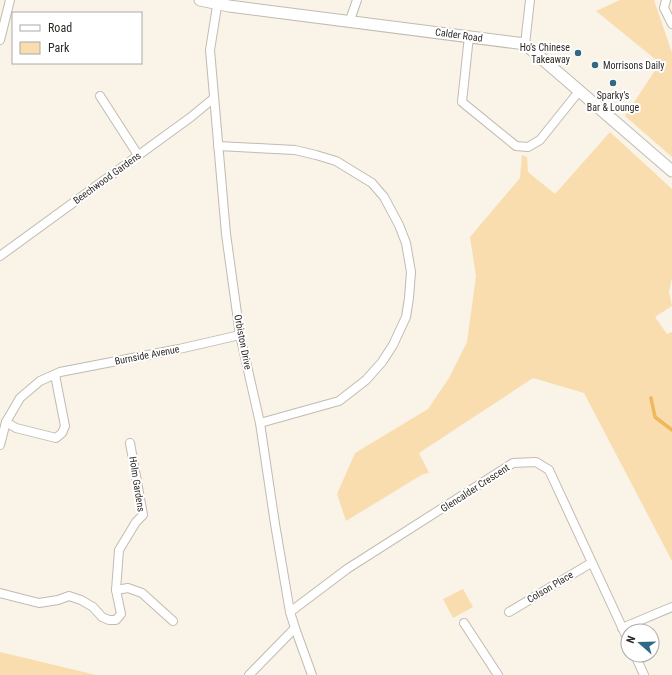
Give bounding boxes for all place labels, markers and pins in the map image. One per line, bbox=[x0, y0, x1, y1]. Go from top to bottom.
place label: Ho's Chinese Takeaway bbox=[520, 42, 570, 65]
marker: Ho's Chinese Takeaway bbox=[573, 48, 583, 58]
marker: Morrisons Daily bbox=[590, 60, 600, 70]
place label: Morrisons Daily bbox=[603, 60, 665, 71]
marker: Sparky's Bar & Lounge bbox=[608, 78, 618, 88]
place label: Sparky's Bar & Lounge bbox=[587, 90, 640, 113]

